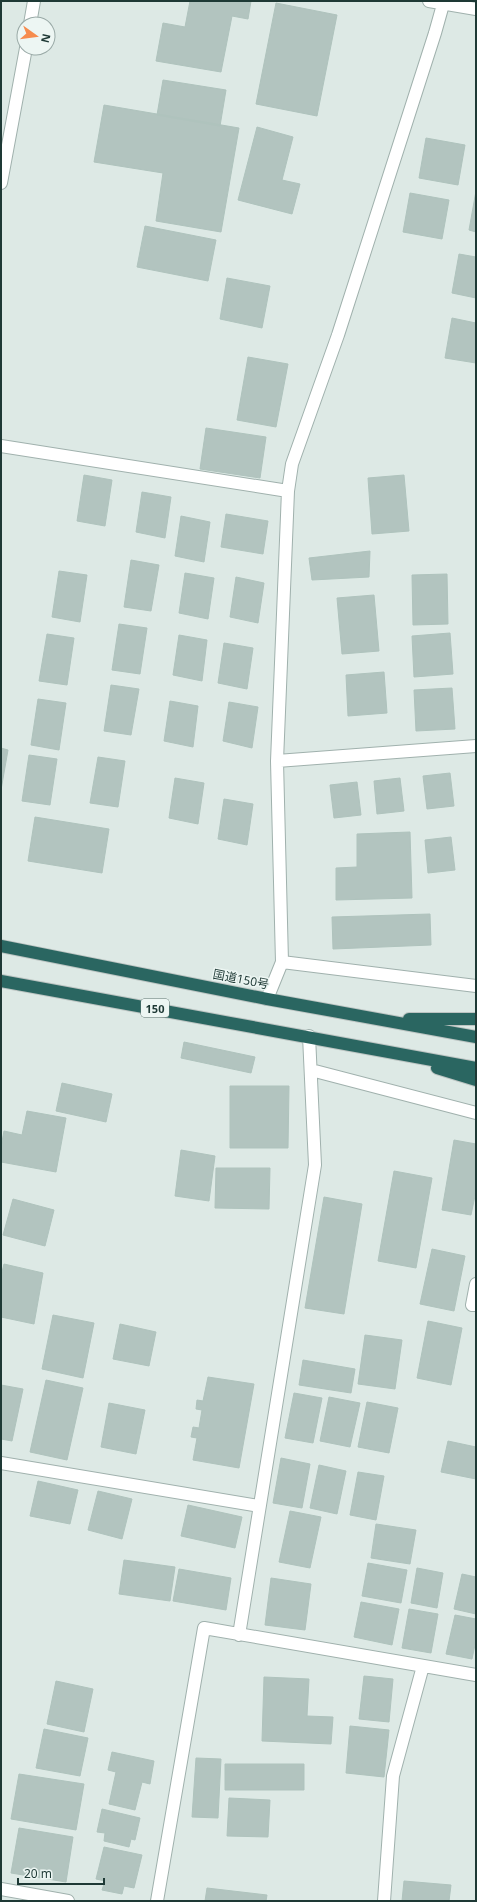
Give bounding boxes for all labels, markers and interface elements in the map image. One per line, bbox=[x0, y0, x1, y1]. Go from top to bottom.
north arrow bbox=[16, 16, 56, 56]
text: N bbox=[38, 32, 55, 45]
street label: 国道150号 bbox=[212, 965, 270, 993]
road number: 150 bbox=[141, 999, 169, 1017]
scale bar bbox=[18, 1860, 104, 1886]
text: 20 m bbox=[24, 1865, 52, 1882]

